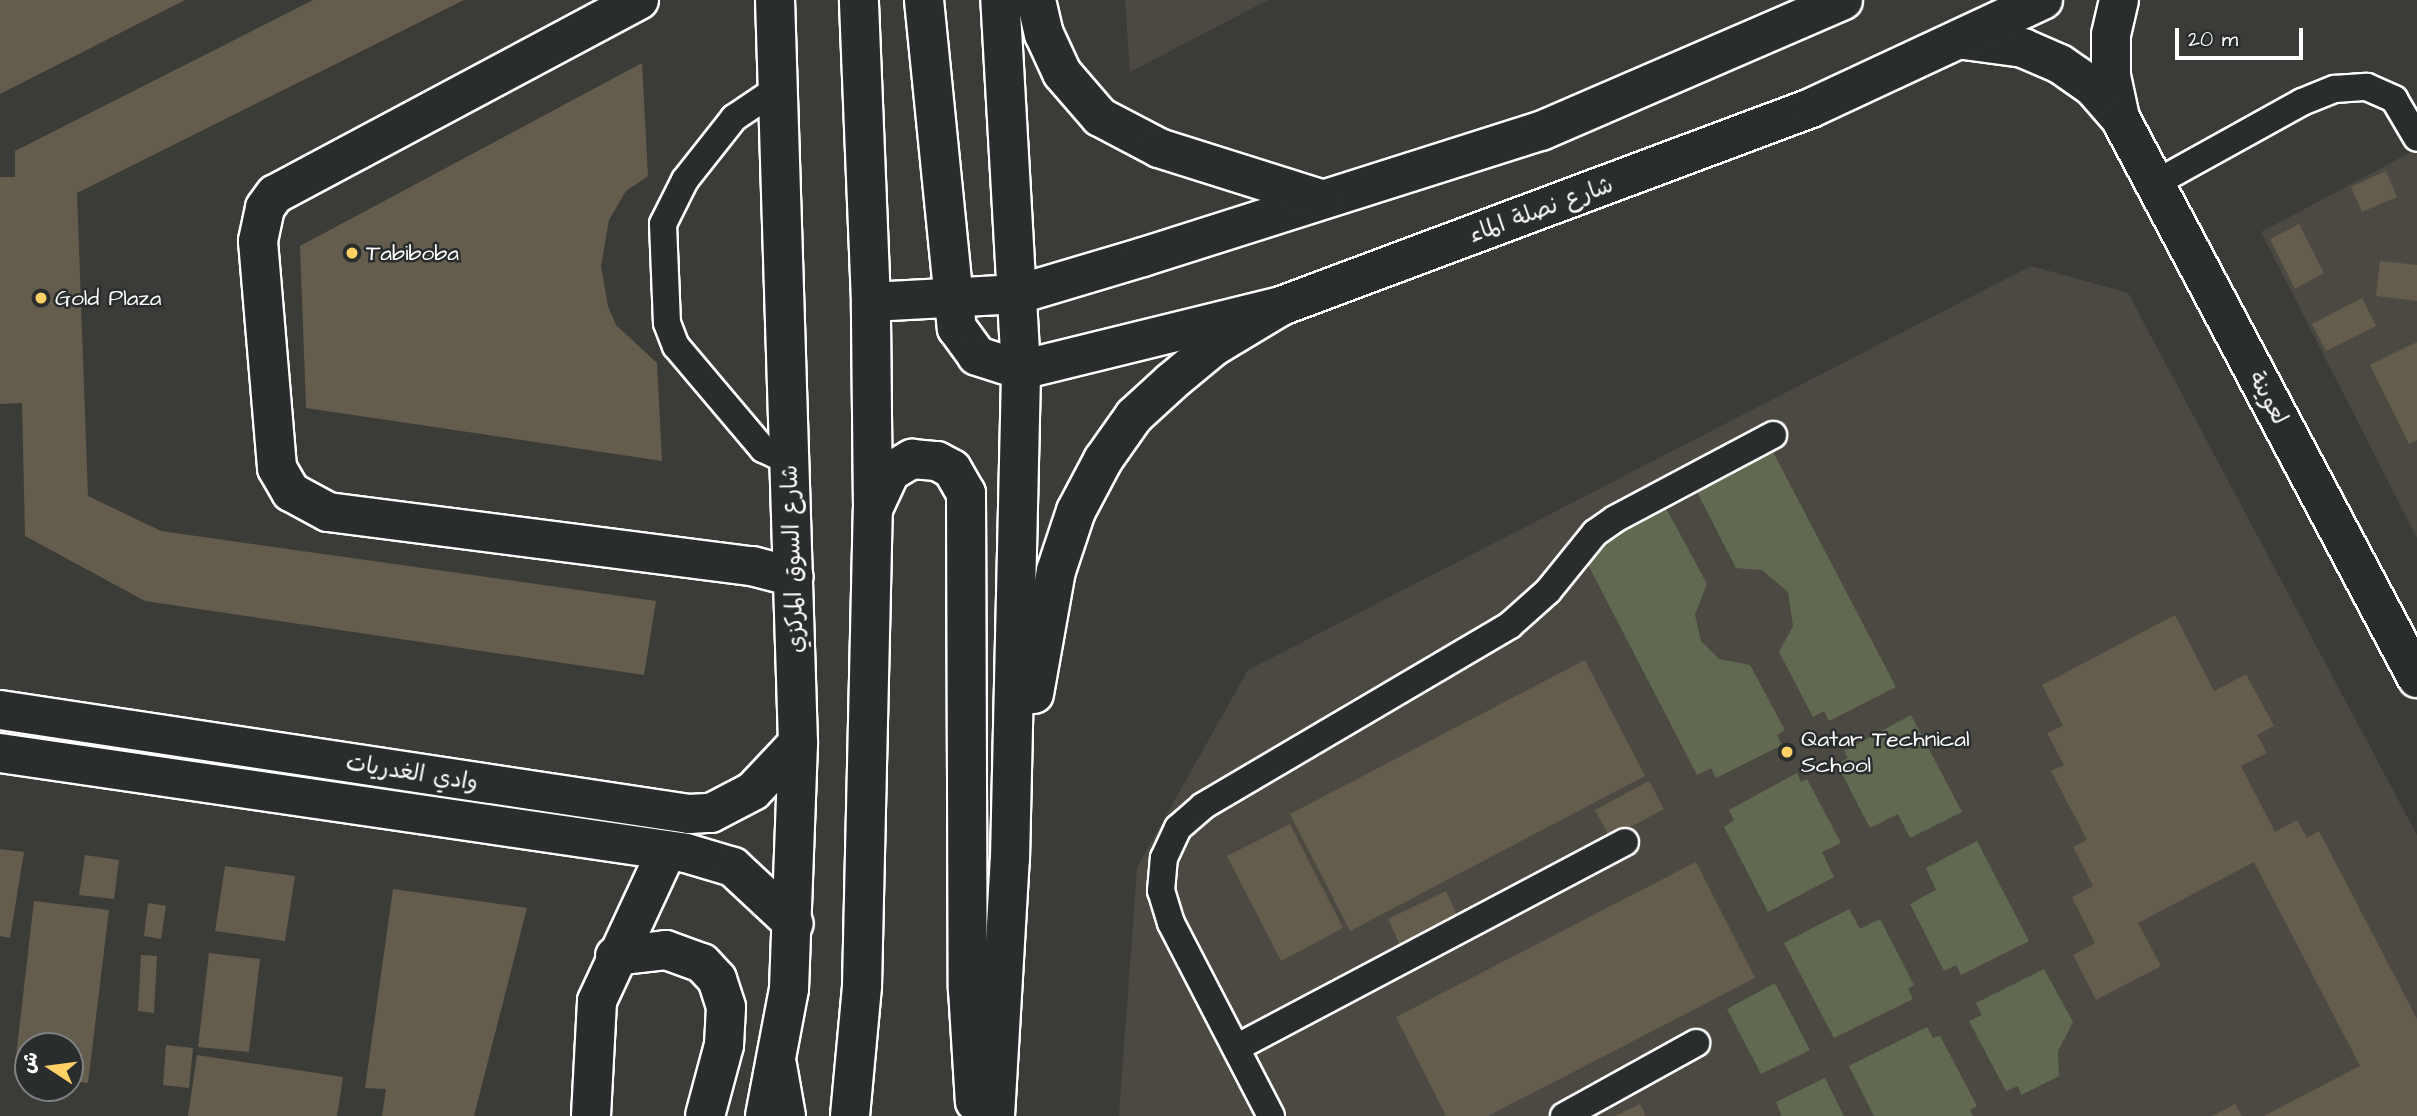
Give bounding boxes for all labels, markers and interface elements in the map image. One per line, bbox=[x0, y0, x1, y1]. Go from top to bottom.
scale bar bbox=[2179, 14, 2307, 58]
text: 20 m bbox=[2188, 25, 2238, 54]
street label: شارع نصلة الماء bbox=[1465, 171, 1617, 249]
place label: Tabiboba bbox=[366, 239, 459, 267]
marker: Tabiboba bbox=[344, 245, 360, 261]
place label: Gold Plaza bbox=[55, 284, 162, 312]
marker: Gold Plaza bbox=[33, 290, 49, 306]
street label: لعوينة bbox=[2243, 366, 2293, 430]
street label: شارع السوق المركزي bbox=[776, 464, 810, 654]
place label: Qatar Technical School bbox=[1801, 725, 1970, 779]
marker: Qatar Technical School bbox=[1779, 744, 1795, 760]
street label: وادي الغدريات bbox=[344, 749, 480, 797]
north arrow bbox=[14, 1032, 84, 1102]
text: ش bbox=[14, 1049, 46, 1076]

